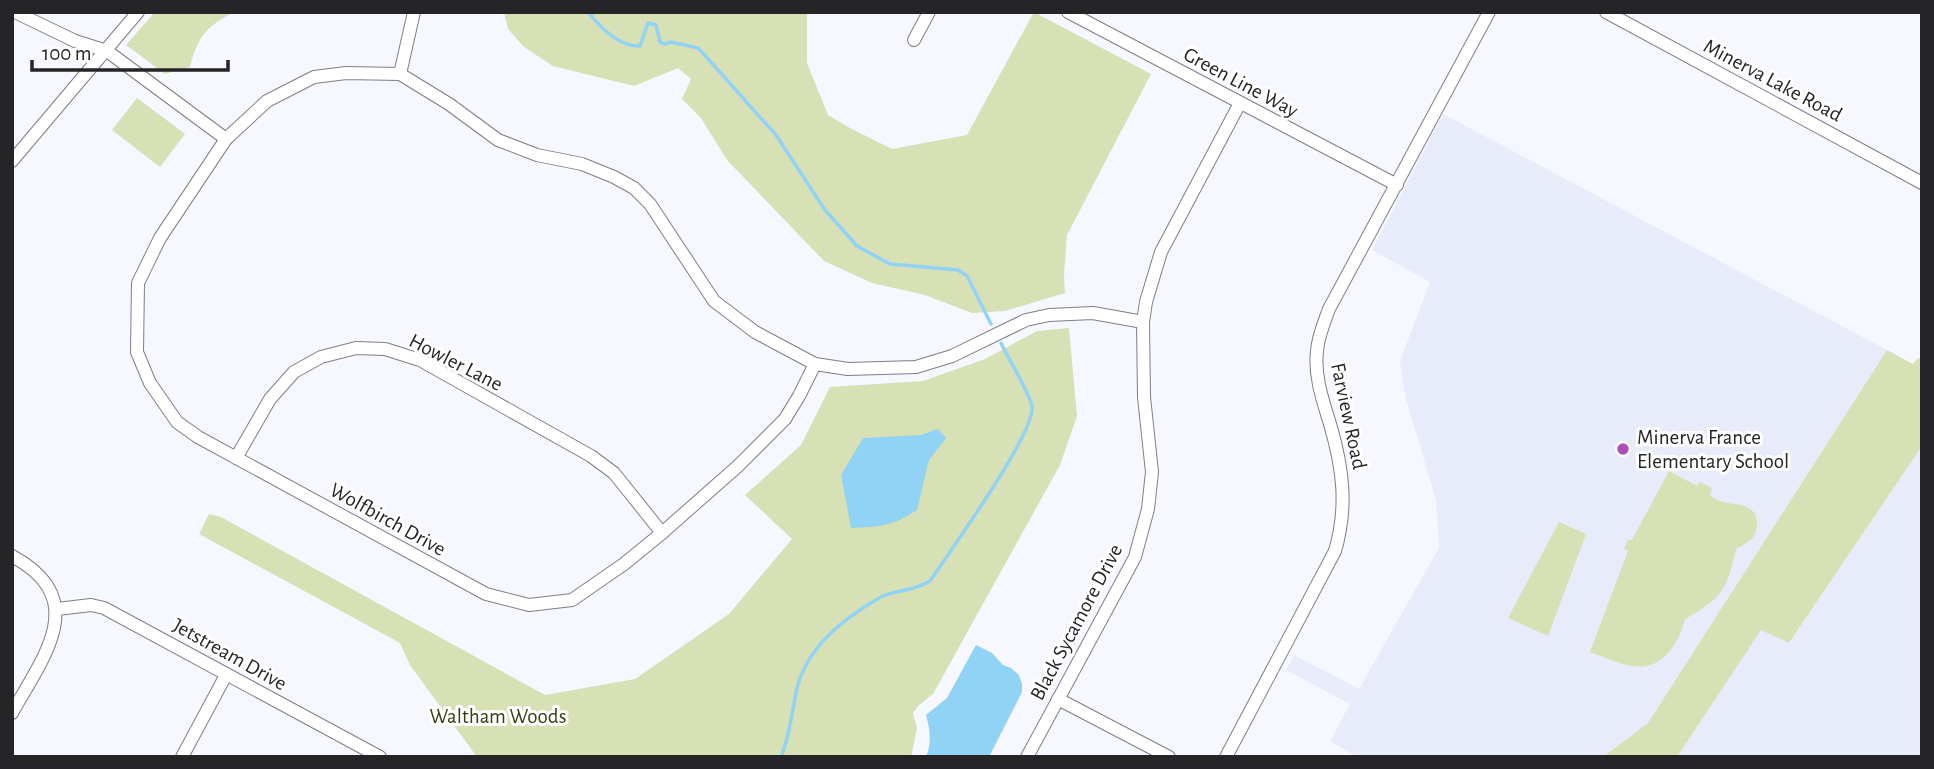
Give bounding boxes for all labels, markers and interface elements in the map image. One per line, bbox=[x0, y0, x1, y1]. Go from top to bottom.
scale bar bbox=[32, 28, 228, 72]
street label: Minerva Lake Road bbox=[1700, 35, 1846, 126]
text: 100 m bbox=[42, 43, 92, 64]
street label: Green Line Way bbox=[1180, 43, 1302, 121]
street label: Howler Lane bbox=[406, 330, 506, 395]
street label: Farview Road bbox=[1327, 361, 1370, 471]
place label: Minerva France Elementary School bbox=[1637, 427, 1789, 472]
marker: Minerva France Elementary School bbox=[1615, 441, 1631, 457]
street label: Wolfbirch Drive bbox=[326, 479, 449, 560]
street label: Black Sycamore Drive bbox=[1026, 541, 1126, 704]
street label: Jetstream Drive bbox=[169, 615, 290, 694]
park label: Waltham Woods bbox=[430, 706, 566, 727]

